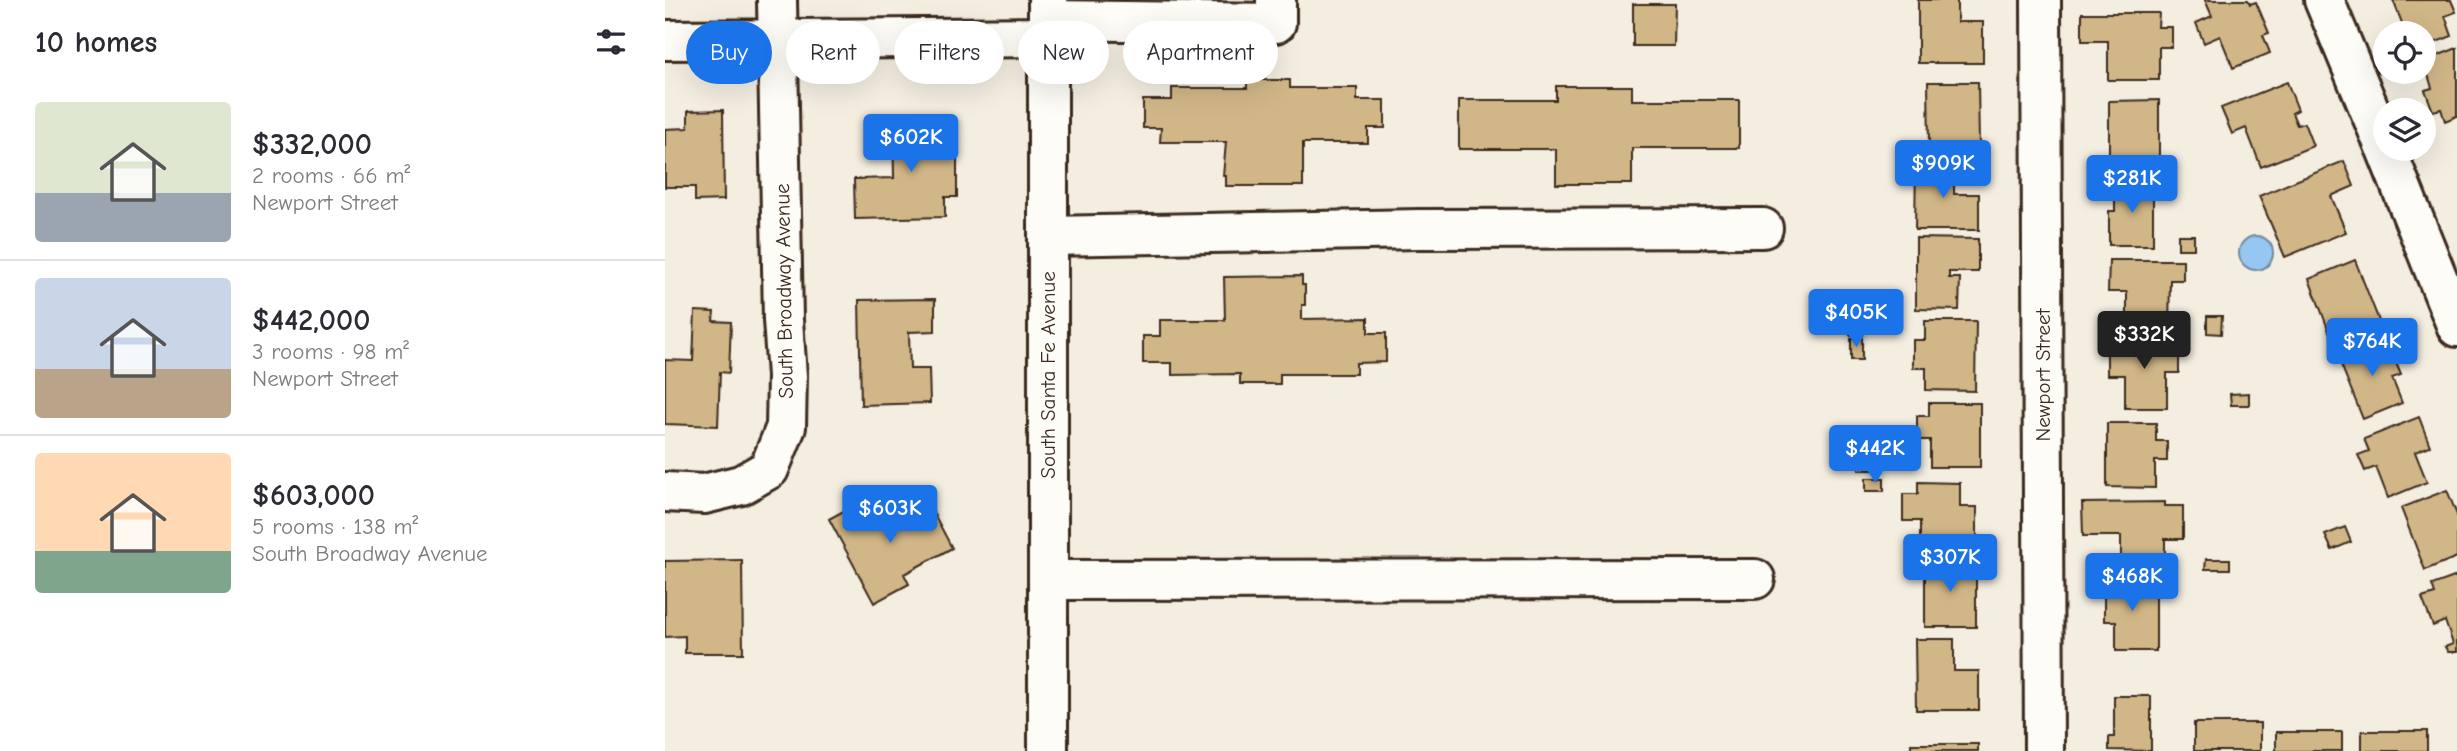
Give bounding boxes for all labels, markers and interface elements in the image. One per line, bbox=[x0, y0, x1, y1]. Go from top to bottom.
chip: Buy bbox=[686, 21, 772, 84]
chip: Rent bbox=[786, 21, 880, 84]
chip: Filters bbox=[894, 21, 1004, 84]
chip: New bbox=[1018, 21, 1109, 84]
chip: Apartment bbox=[1123, 21, 1278, 84]
map controls bbox=[2373, 21, 2436, 161]
button: locate bbox=[2373, 21, 2436, 84]
icon: filters bbox=[592, 23, 630, 61]
text: 10 homes bbox=[35, 25, 157, 60]
button: layers bbox=[2373, 98, 2436, 161]
pin: $602K bbox=[862, 114, 960, 174]
text: $602K bbox=[879, 123, 943, 150]
text: $332,000 bbox=[252, 127, 372, 162]
icon: home bbox=[91, 130, 175, 214]
pin: $909K bbox=[1894, 140, 1992, 200]
text: $909K bbox=[1911, 149, 1975, 176]
pin: $281K bbox=[2083, 156, 2181, 215]
text: 2 rooms · 66 m² bbox=[252, 162, 410, 189]
text: $281K bbox=[2102, 164, 2162, 191]
street label: South Broadway Avenue bbox=[770, 183, 798, 399]
text: Newport Street bbox=[252, 189, 398, 216]
street label: South Santa Fe Avenue bbox=[1036, 271, 1060, 479]
pin: $405K bbox=[1807, 290, 1905, 349]
text: $405K bbox=[1825, 298, 1887, 325]
text: $442,000 bbox=[252, 303, 370, 338]
icon: home bbox=[91, 306, 175, 390]
street label: Newport Street bbox=[2031, 307, 2055, 442]
pin: $332K bbox=[2095, 312, 2193, 371]
pin: $764K bbox=[2323, 318, 2421, 378]
text: $332K bbox=[2114, 320, 2174, 347]
text: $764K bbox=[2343, 327, 2402, 354]
text: 3 rooms · 98 m² bbox=[252, 338, 409, 365]
text: Newport Street bbox=[252, 365, 398, 392]
pin: $442K bbox=[1826, 426, 1924, 485]
text: $442K bbox=[1845, 434, 1905, 461]
text: $603,000 bbox=[252, 478, 375, 513]
icon: home bbox=[91, 481, 175, 565]
pin: $603K bbox=[841, 486, 939, 545]
text: $603K bbox=[858, 494, 922, 521]
text: 5 rooms · 138 m² bbox=[252, 513, 418, 540]
pin: $307K bbox=[1901, 534, 1999, 594]
text: South Broadway Avenue bbox=[252, 540, 488, 567]
text: $307K bbox=[1919, 543, 1981, 570]
pin: $468K bbox=[2083, 554, 2181, 613]
text: $468K bbox=[2101, 562, 2163, 589]

